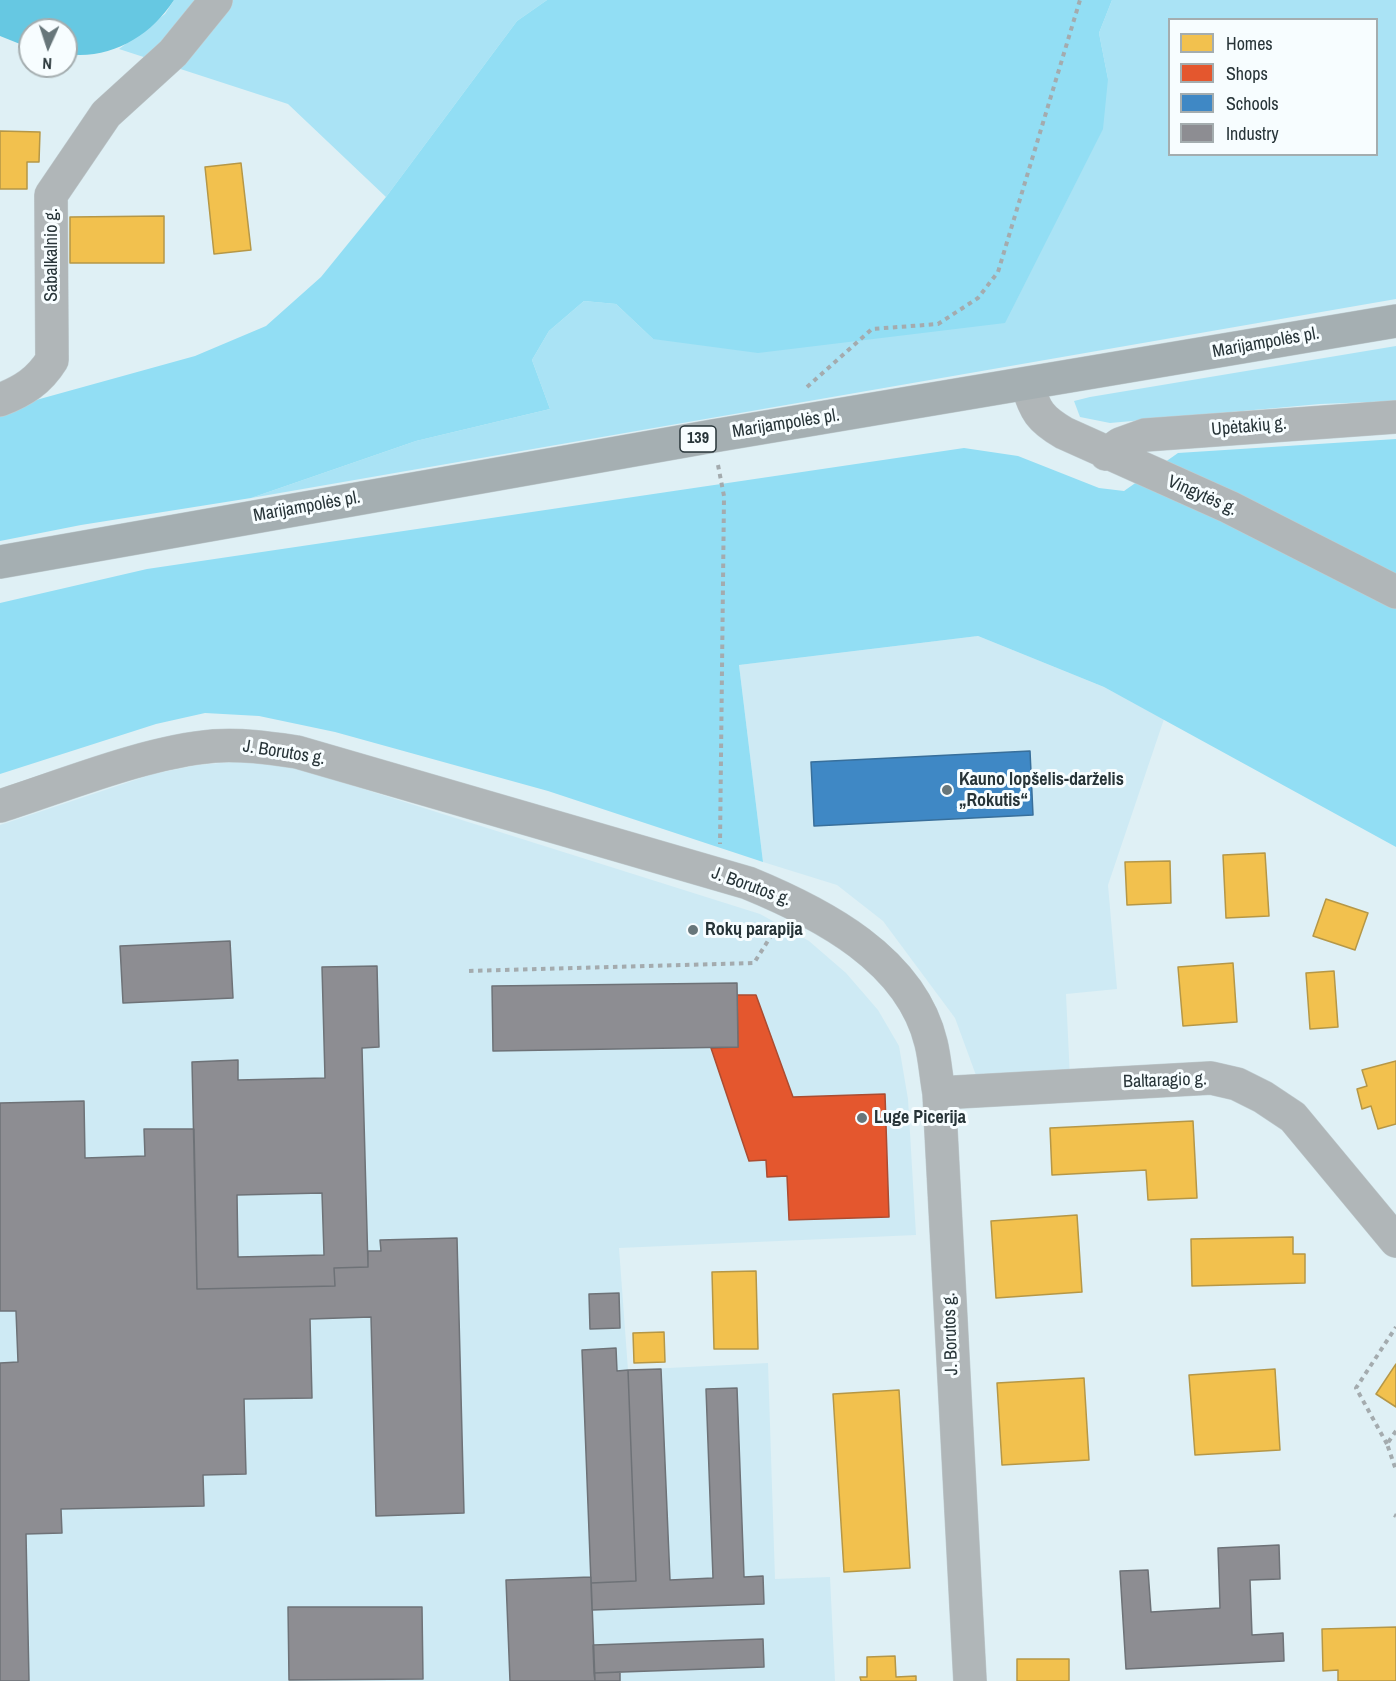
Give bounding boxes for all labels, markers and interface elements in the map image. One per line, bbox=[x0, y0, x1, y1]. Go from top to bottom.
north arrow bbox=[18, 18, 78, 78]
legend bbox=[1168, 18, 1378, 156]
text: Homes bbox=[1226, 31, 1273, 56]
text: N bbox=[42, 53, 52, 75]
text: Shops bbox=[1226, 61, 1268, 86]
text: Schools bbox=[1226, 91, 1279, 116]
text: Industry bbox=[1226, 121, 1279, 146]
street label: Sabalkalnio g. bbox=[41, 208, 63, 302]
street label: Marijampolės pl. bbox=[1211, 323, 1321, 363]
street label: Marijampolės pl. bbox=[731, 405, 841, 443]
street label: Upėtakių g. bbox=[1210, 413, 1288, 441]
road number: 139 bbox=[680, 426, 716, 452]
street label: Vingytės g. bbox=[1164, 471, 1240, 521]
street label: Marijampolės pl. bbox=[252, 487, 362, 527]
street label: J. Borutos g. bbox=[241, 736, 327, 770]
place label: Kauno lopšelis-darželis „Rokutis“ bbox=[959, 769, 1124, 812]
marker: Kauno lopšelis-darželis „Rokutis“ bbox=[940, 783, 954, 797]
street label: J. Borutos g. bbox=[708, 863, 794, 911]
place label: Rokų parapija bbox=[705, 919, 803, 941]
marker: Rokų parapija bbox=[686, 923, 700, 937]
street label: Baltaragio g. bbox=[1123, 1069, 1207, 1093]
place label: Luge Picerija bbox=[874, 1107, 966, 1129]
marker: Luge Picerija bbox=[855, 1111, 869, 1125]
street label: J. Borutos g. bbox=[939, 1292, 963, 1376]

